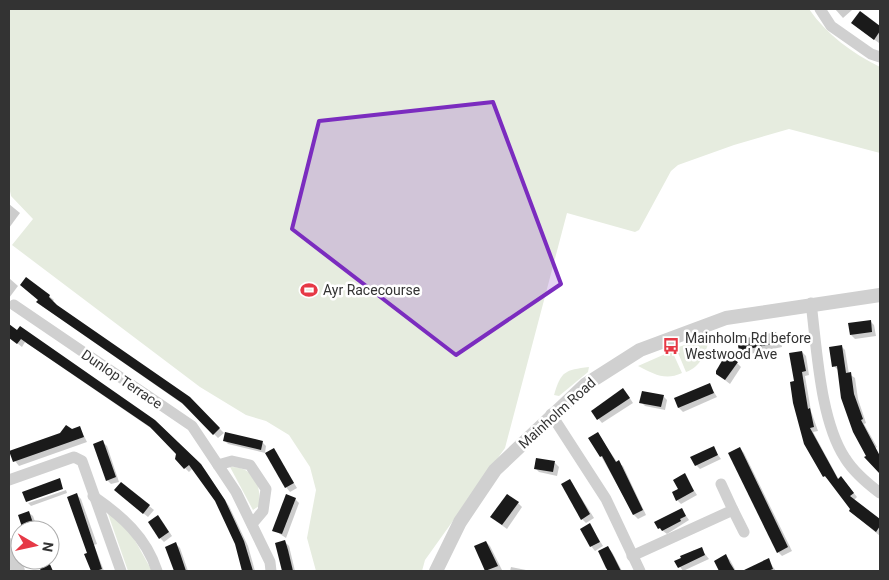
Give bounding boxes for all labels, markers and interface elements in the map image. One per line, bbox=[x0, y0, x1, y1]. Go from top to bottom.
sports icon: Ayr Racecourse bbox=[299, 280, 319, 300]
place label: Ayr Racecourse bbox=[323, 282, 420, 298]
place label: Mainholm Rd before Westwood Ave bbox=[685, 330, 811, 362]
bus stop icon: Mainholm Rd before Westwood Ave bbox=[661, 336, 681, 356]
street label: Dunlop Terrace bbox=[79, 346, 165, 412]
street label: Mainholm Road bbox=[515, 374, 599, 452]
north arrow bbox=[10, 520, 60, 570]
text: N bbox=[39, 541, 57, 553]

